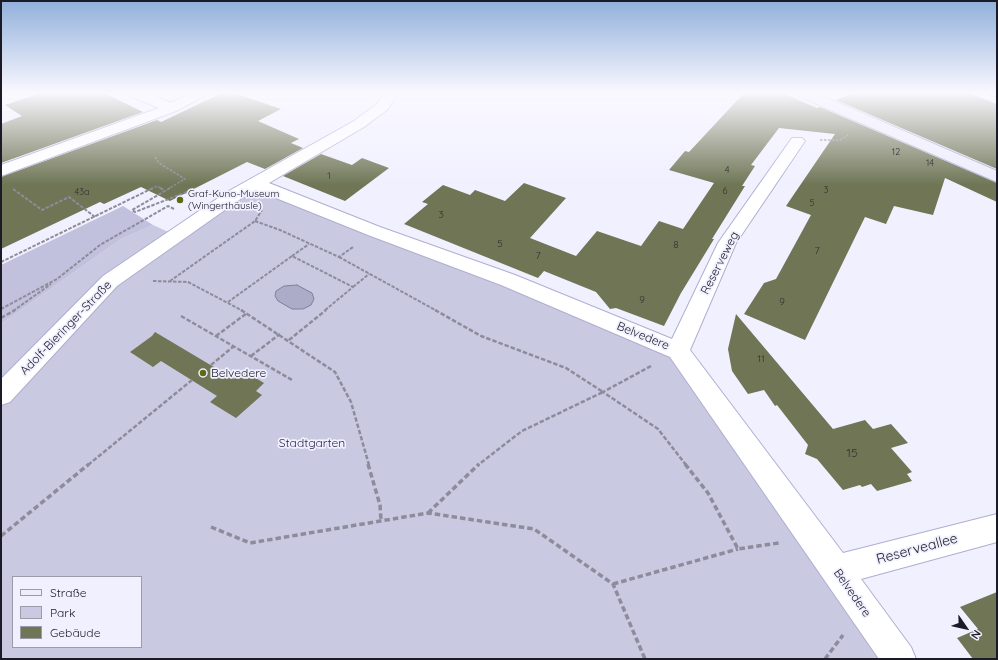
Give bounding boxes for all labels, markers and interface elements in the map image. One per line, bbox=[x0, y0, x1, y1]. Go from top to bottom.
house number: 12 bbox=[892, 147, 900, 157]
house number: 14 bbox=[926, 158, 934, 168]
house number: 4 bbox=[725, 165, 729, 175]
house number: 1 bbox=[327, 171, 331, 181]
house number: 3 bbox=[824, 185, 828, 195]
house number: 6 bbox=[723, 186, 727, 196]
house number: 43a bbox=[75, 187, 89, 197]
place label: Graf-Kuno-Museum (Wingerthäusle) bbox=[188, 188, 279, 212]
marker: Graf-Kuno-Museum (Wingerthäusle) bbox=[175, 195, 185, 205]
house number: 5 bbox=[810, 198, 814, 208]
house number: 3 bbox=[438, 209, 444, 221]
street label: Reserveweg bbox=[698, 229, 742, 297]
house number: 5 bbox=[497, 238, 503, 250]
house number: 8 bbox=[673, 239, 679, 251]
house number: 7 bbox=[814, 245, 820, 257]
house number: 7 bbox=[535, 250, 541, 262]
street label: Adolf-Bieringer-Straße bbox=[17, 278, 115, 378]
house number: 9 bbox=[639, 294, 645, 306]
house number: 9 bbox=[779, 296, 785, 308]
street label: Belvedere bbox=[615, 319, 671, 353]
house number: 11 bbox=[757, 353, 765, 365]
place label: Belvedere bbox=[211, 366, 266, 380]
marker: Belvedere bbox=[198, 368, 208, 378]
park label: Stadtgarten bbox=[279, 436, 345, 450]
house number: 15 bbox=[847, 446, 857, 460]
street label: Reserveallee bbox=[874, 530, 960, 568]
street label: Belvedere bbox=[830, 566, 874, 620]
legend bbox=[12, 576, 142, 648]
text: Straße bbox=[50, 585, 87, 600]
text: Park bbox=[50, 605, 75, 620]
north arrow bbox=[946, 608, 986, 648]
text: Gebäude bbox=[50, 625, 100, 640]
text: N bbox=[968, 627, 984, 642]

